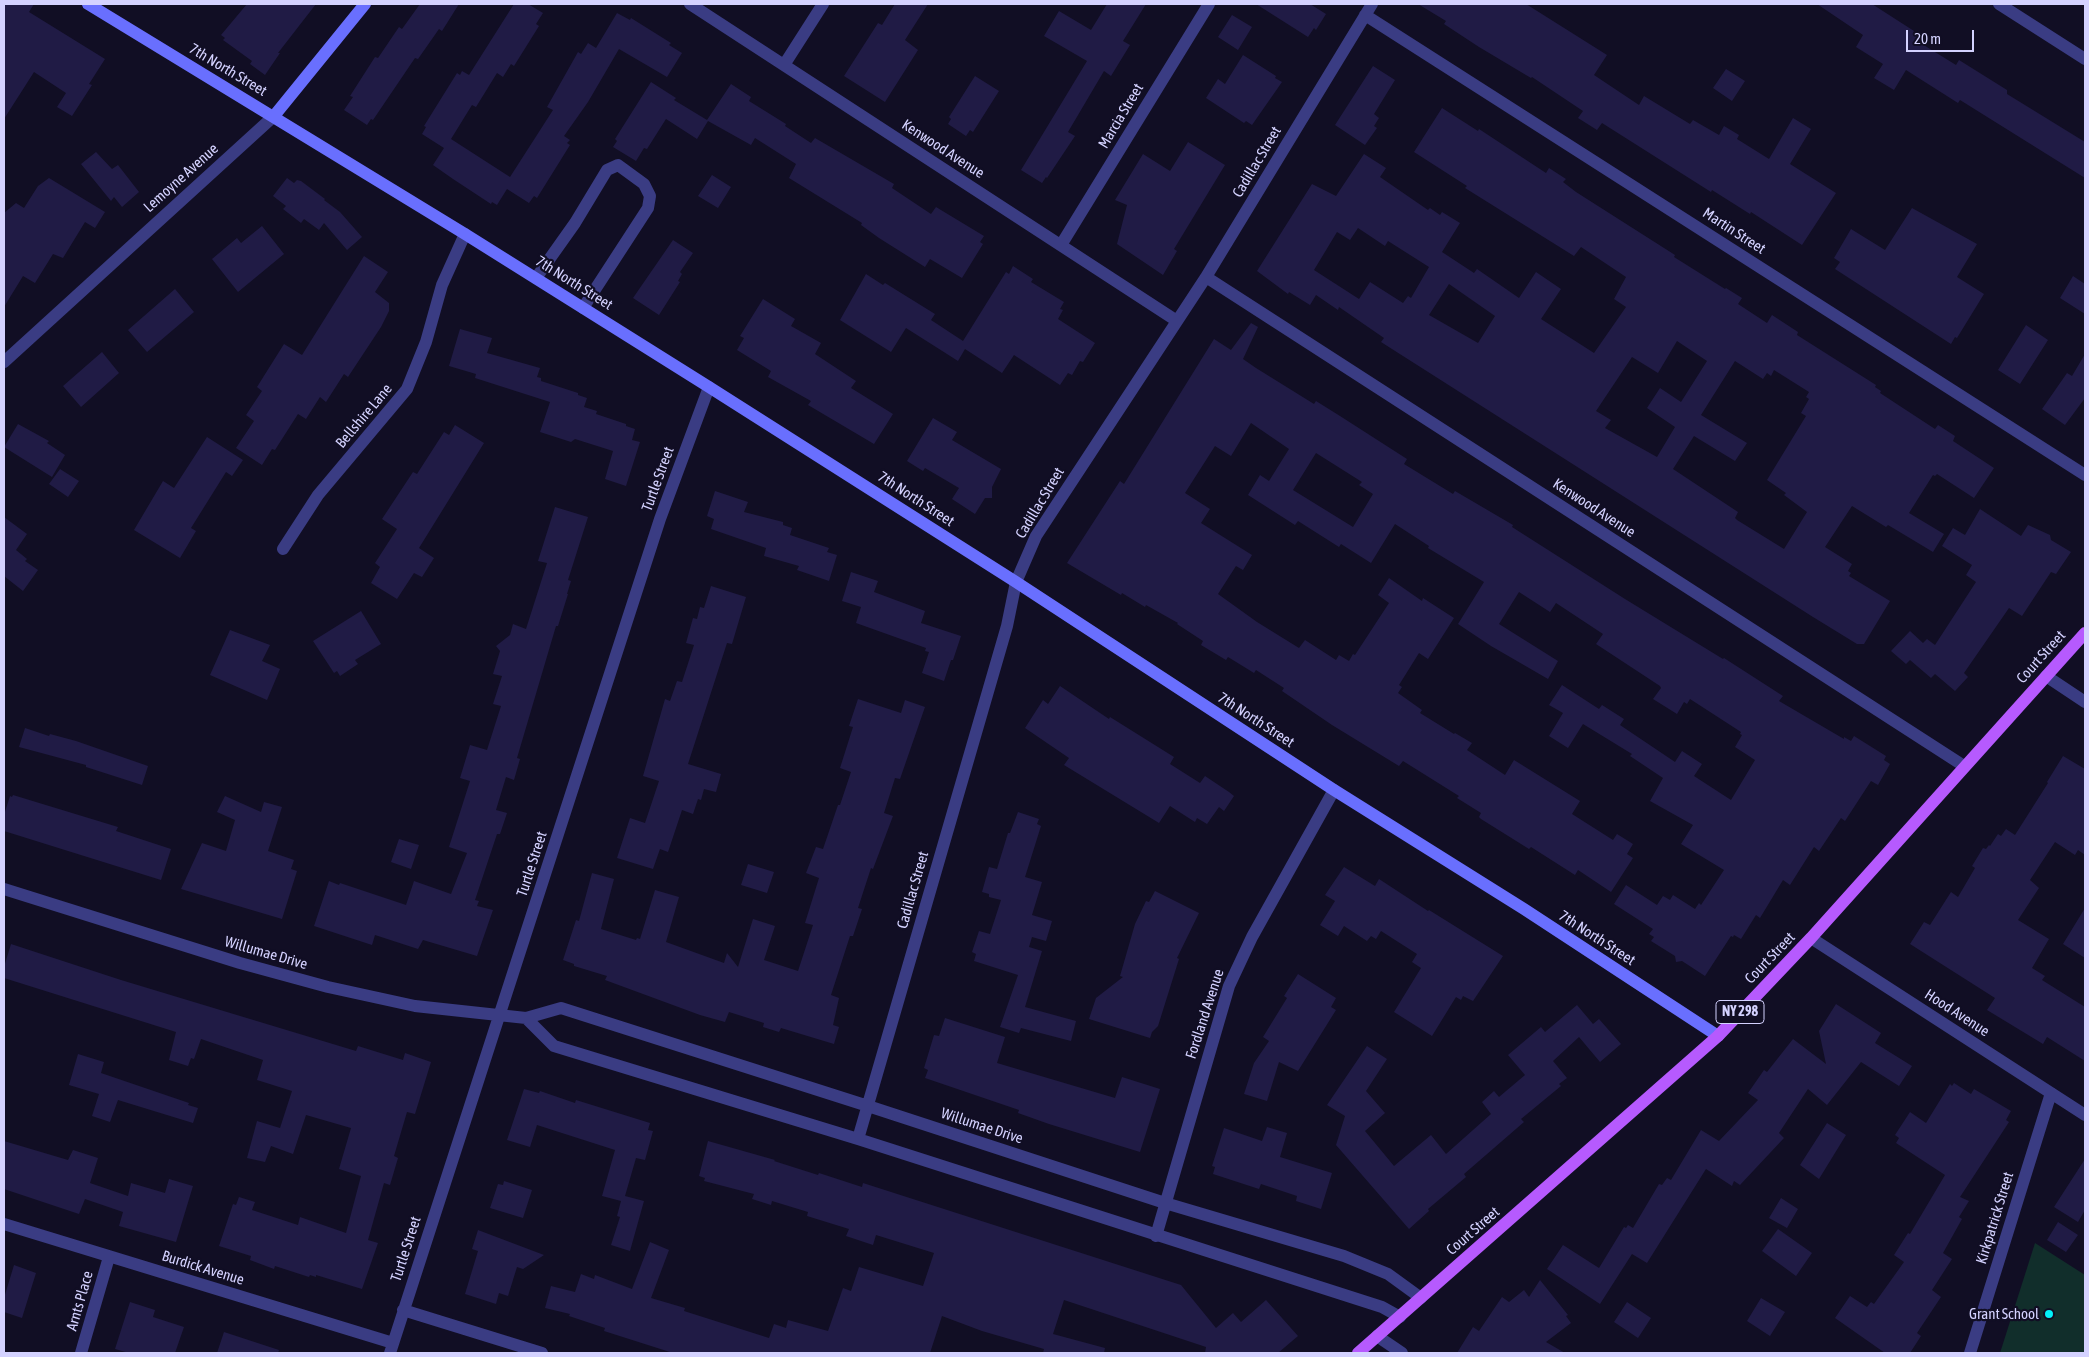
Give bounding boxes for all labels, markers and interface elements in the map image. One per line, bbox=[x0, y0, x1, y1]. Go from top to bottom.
scale bar bbox=[1909, 20, 1976, 52]
text: 20 m bbox=[1914, 30, 1941, 47]
street label: 7th North Street bbox=[186, 40, 270, 100]
street label: Marcia Street bbox=[1095, 80, 1147, 152]
street label: Kenwood Avenue bbox=[898, 116, 988, 182]
street label: Cadillac Street bbox=[1229, 123, 1285, 201]
street label: Lemoyne Avenue bbox=[140, 140, 222, 216]
street label: Martin Street bbox=[1699, 204, 1769, 258]
street label: 7th North Street bbox=[532, 252, 616, 314]
street label: Bellshire Lane bbox=[332, 380, 396, 452]
street label: Turtle Street bbox=[638, 444, 678, 514]
street label: Cadillac Street bbox=[1012, 464, 1068, 542]
street label: 7th North Street bbox=[874, 468, 958, 530]
street label: Kenwood Avenue bbox=[1549, 475, 1639, 541]
street label: Court Street bbox=[2013, 627, 2069, 687]
street label: 7th North Street bbox=[1214, 689, 1298, 751]
street label: Turtle Street bbox=[513, 829, 551, 899]
street label: Cadillac Street bbox=[893, 849, 933, 931]
street label: 7th North Street bbox=[1555, 907, 1639, 969]
street label: Court Street bbox=[1741, 929, 1799, 987]
street label: Willumae Drive bbox=[223, 933, 309, 973]
street label: Fordland Avenue bbox=[1182, 967, 1228, 1061]
street label: Hood Avenue bbox=[1921, 985, 1993, 1041]
road number: NY 298 bbox=[1716, 1000, 1764, 1024]
street label: Willumae Drive bbox=[939, 1104, 1025, 1148]
street label: Kirkpatrick Street bbox=[1972, 1170, 2018, 1266]
street label: Court Street bbox=[1443, 1203, 1503, 1259]
street label: Turtle Street bbox=[387, 1214, 425, 1284]
street label: Burdick Avenue bbox=[160, 1247, 246, 1289]
street label: Arnts Place bbox=[63, 1269, 97, 1333]
place label: Grant School bbox=[1969, 1305, 2039, 1323]
marker: Grant School bbox=[2043, 1308, 2055, 1320]

